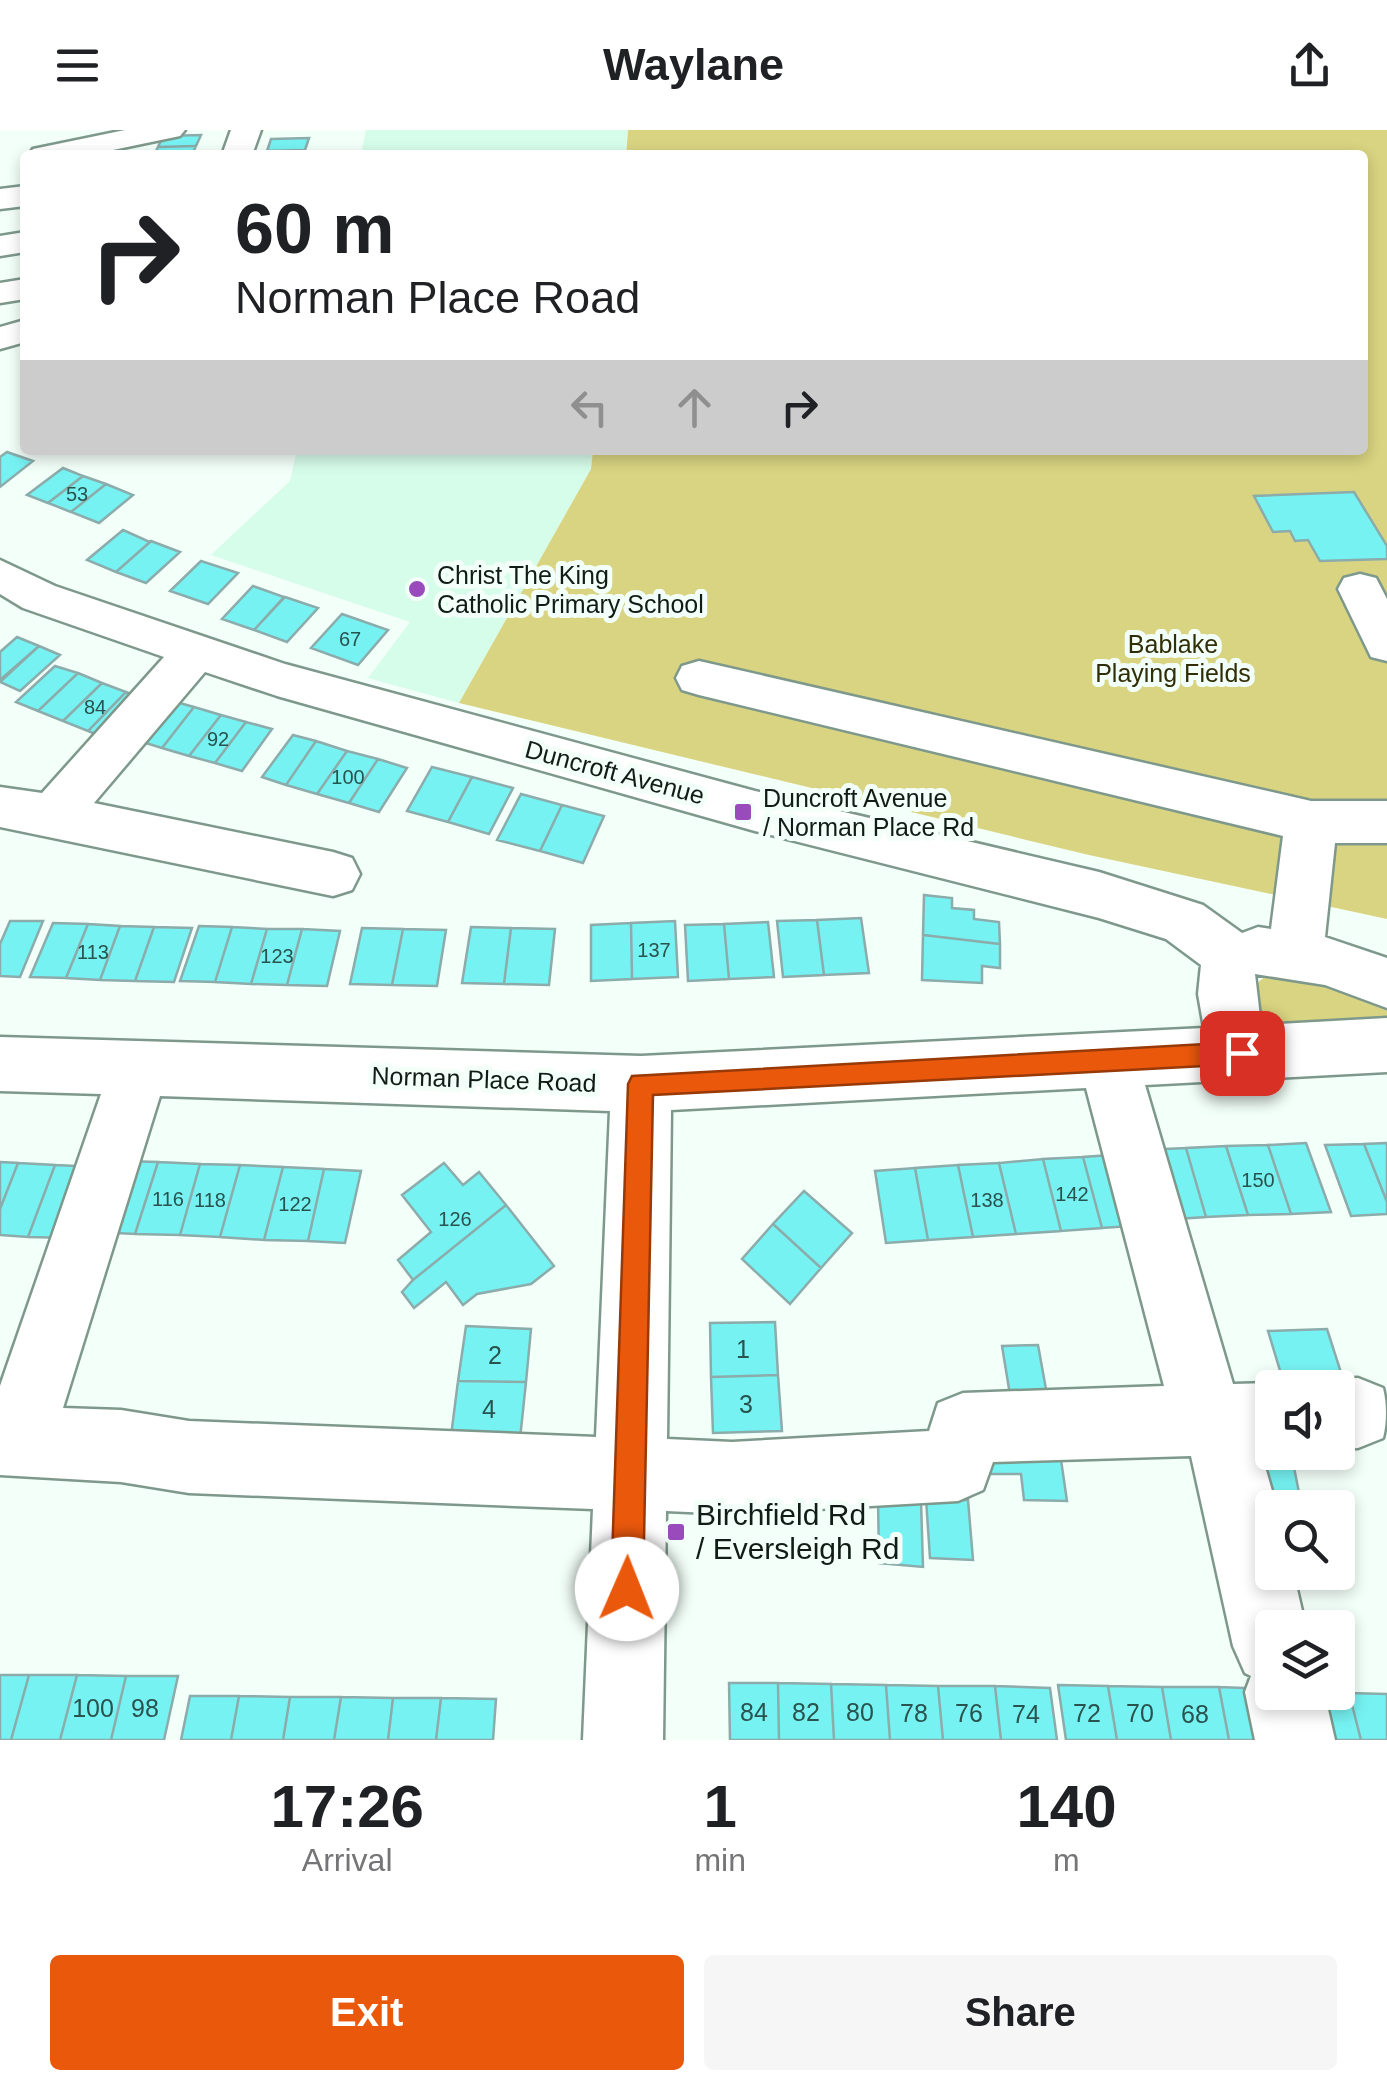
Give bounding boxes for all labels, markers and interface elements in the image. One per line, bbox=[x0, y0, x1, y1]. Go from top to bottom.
icon: menu bbox=[50, 38, 105, 93]
icon: share bbox=[1282, 38, 1337, 93]
text: Waylane bbox=[603, 39, 784, 90]
icon: right bbox=[70, 190, 200, 320]
text: 60 m bbox=[235, 190, 395, 268]
text: Norman Place Road bbox=[235, 272, 640, 323]
icon: left bbox=[562, 380, 617, 435]
icon: ahead bbox=[667, 380, 722, 435]
icon: right bbox=[772, 380, 827, 435]
house number: 53 bbox=[66, 483, 88, 505]
place label: Christ The King Catholic Primary School bbox=[437, 561, 704, 618]
marker: Christ The King Catholic Primary School bbox=[406, 578, 428, 600]
house number: 67 bbox=[339, 628, 361, 650]
park label: Bablake Playing Fields bbox=[1095, 630, 1251, 687]
house number: 84 bbox=[84, 696, 106, 718]
house number: 92 bbox=[207, 728, 229, 750]
street label: Duncroft Avenue bbox=[522, 735, 708, 809]
house number: 100 bbox=[331, 766, 365, 788]
place label: Duncroft Avenue / Norman Place Rd bbox=[763, 784, 974, 841]
marker: Duncroft Avenue / Norman Place Rd bbox=[732, 801, 754, 823]
house number: 137 bbox=[637, 939, 671, 961]
house number: 113 bbox=[77, 941, 109, 963]
house number: 123 bbox=[260, 945, 294, 967]
pin bbox=[1200, 1011, 1285, 1096]
icon: arrive bbox=[1215, 1026, 1270, 1081]
street label: Norman Place Road bbox=[371, 1061, 597, 1097]
house number: 150 bbox=[1241, 1169, 1275, 1191]
house number: 142 bbox=[1055, 1183, 1089, 1205]
house number: 116 bbox=[152, 1188, 184, 1210]
house number: 118 bbox=[194, 1189, 226, 1211]
house number: 138 bbox=[970, 1189, 1004, 1211]
house number: 122 bbox=[278, 1193, 312, 1215]
house number: 126 bbox=[438, 1208, 472, 1230]
house number: 1 bbox=[736, 1335, 750, 1363]
house number: 2 bbox=[488, 1341, 502, 1369]
map controls bbox=[1255, 1370, 1355, 1710]
button: sound bbox=[1255, 1370, 1355, 1470]
house number: 3 bbox=[739, 1390, 753, 1418]
house number: 4 bbox=[482, 1395, 496, 1423]
button: search bbox=[1255, 1490, 1355, 1590]
place label: Birchfield Rd / Eversleigh Rd bbox=[696, 1498, 899, 1565]
marker: Birchfield Rd / Eversleigh Rd bbox=[665, 1521, 687, 1543]
position arrow bbox=[575, 1537, 679, 1641]
button: layers bbox=[1255, 1610, 1355, 1710]
house number: 100 bbox=[72, 1694, 114, 1722]
house number: 98 bbox=[131, 1694, 159, 1722]
house number: 84 bbox=[740, 1698, 768, 1726]
house number: 82 bbox=[792, 1698, 820, 1726]
house number: 80 bbox=[846, 1698, 874, 1726]
house number: 78 bbox=[900, 1699, 928, 1727]
house number: 76 bbox=[955, 1699, 983, 1727]
house number: 72 bbox=[1073, 1699, 1101, 1727]
house number: 70 bbox=[1126, 1699, 1154, 1727]
house number: 74 bbox=[1012, 1700, 1040, 1728]
house number: 68 bbox=[1181, 1700, 1209, 1728]
text: 17:26 bbox=[270, 1773, 424, 1840]
text: 1 bbox=[703, 1773, 737, 1840]
text: 140 bbox=[1016, 1773, 1117, 1840]
text: Arrival bbox=[302, 1842, 393, 1878]
text: min bbox=[694, 1842, 746, 1878]
text: m bbox=[1053, 1842, 1080, 1878]
button: Exit bbox=[50, 1955, 684, 2070]
button: Share bbox=[704, 1955, 1337, 2070]

